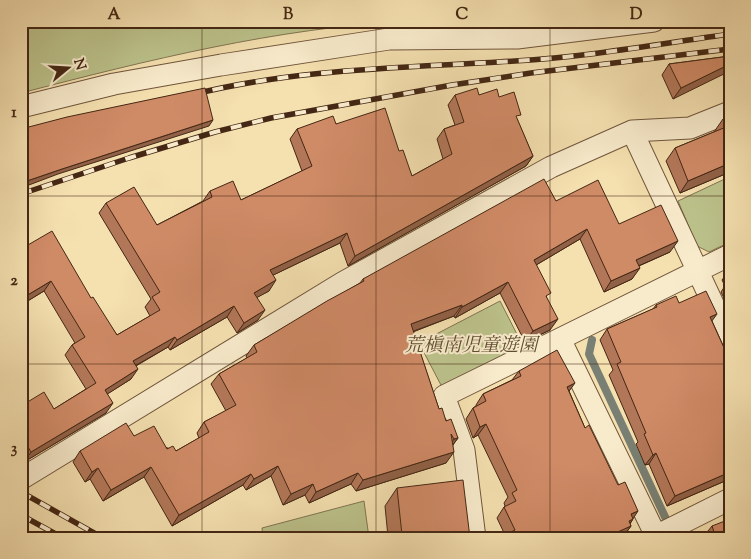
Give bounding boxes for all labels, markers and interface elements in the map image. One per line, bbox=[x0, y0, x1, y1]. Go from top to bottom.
text: A bbox=[108, 4, 121, 27]
text: B bbox=[283, 4, 293, 27]
text: C bbox=[456, 4, 469, 27]
text: D bbox=[630, 4, 643, 27]
north arrow bbox=[42, 42, 92, 92]
text: N bbox=[67, 56, 90, 73]
text: 1 bbox=[11, 102, 17, 125]
text: 2 bbox=[10, 270, 18, 293]
park label: 荒槇南児童遊園 bbox=[404, 333, 540, 360]
text: 3 bbox=[11, 438, 18, 461]

